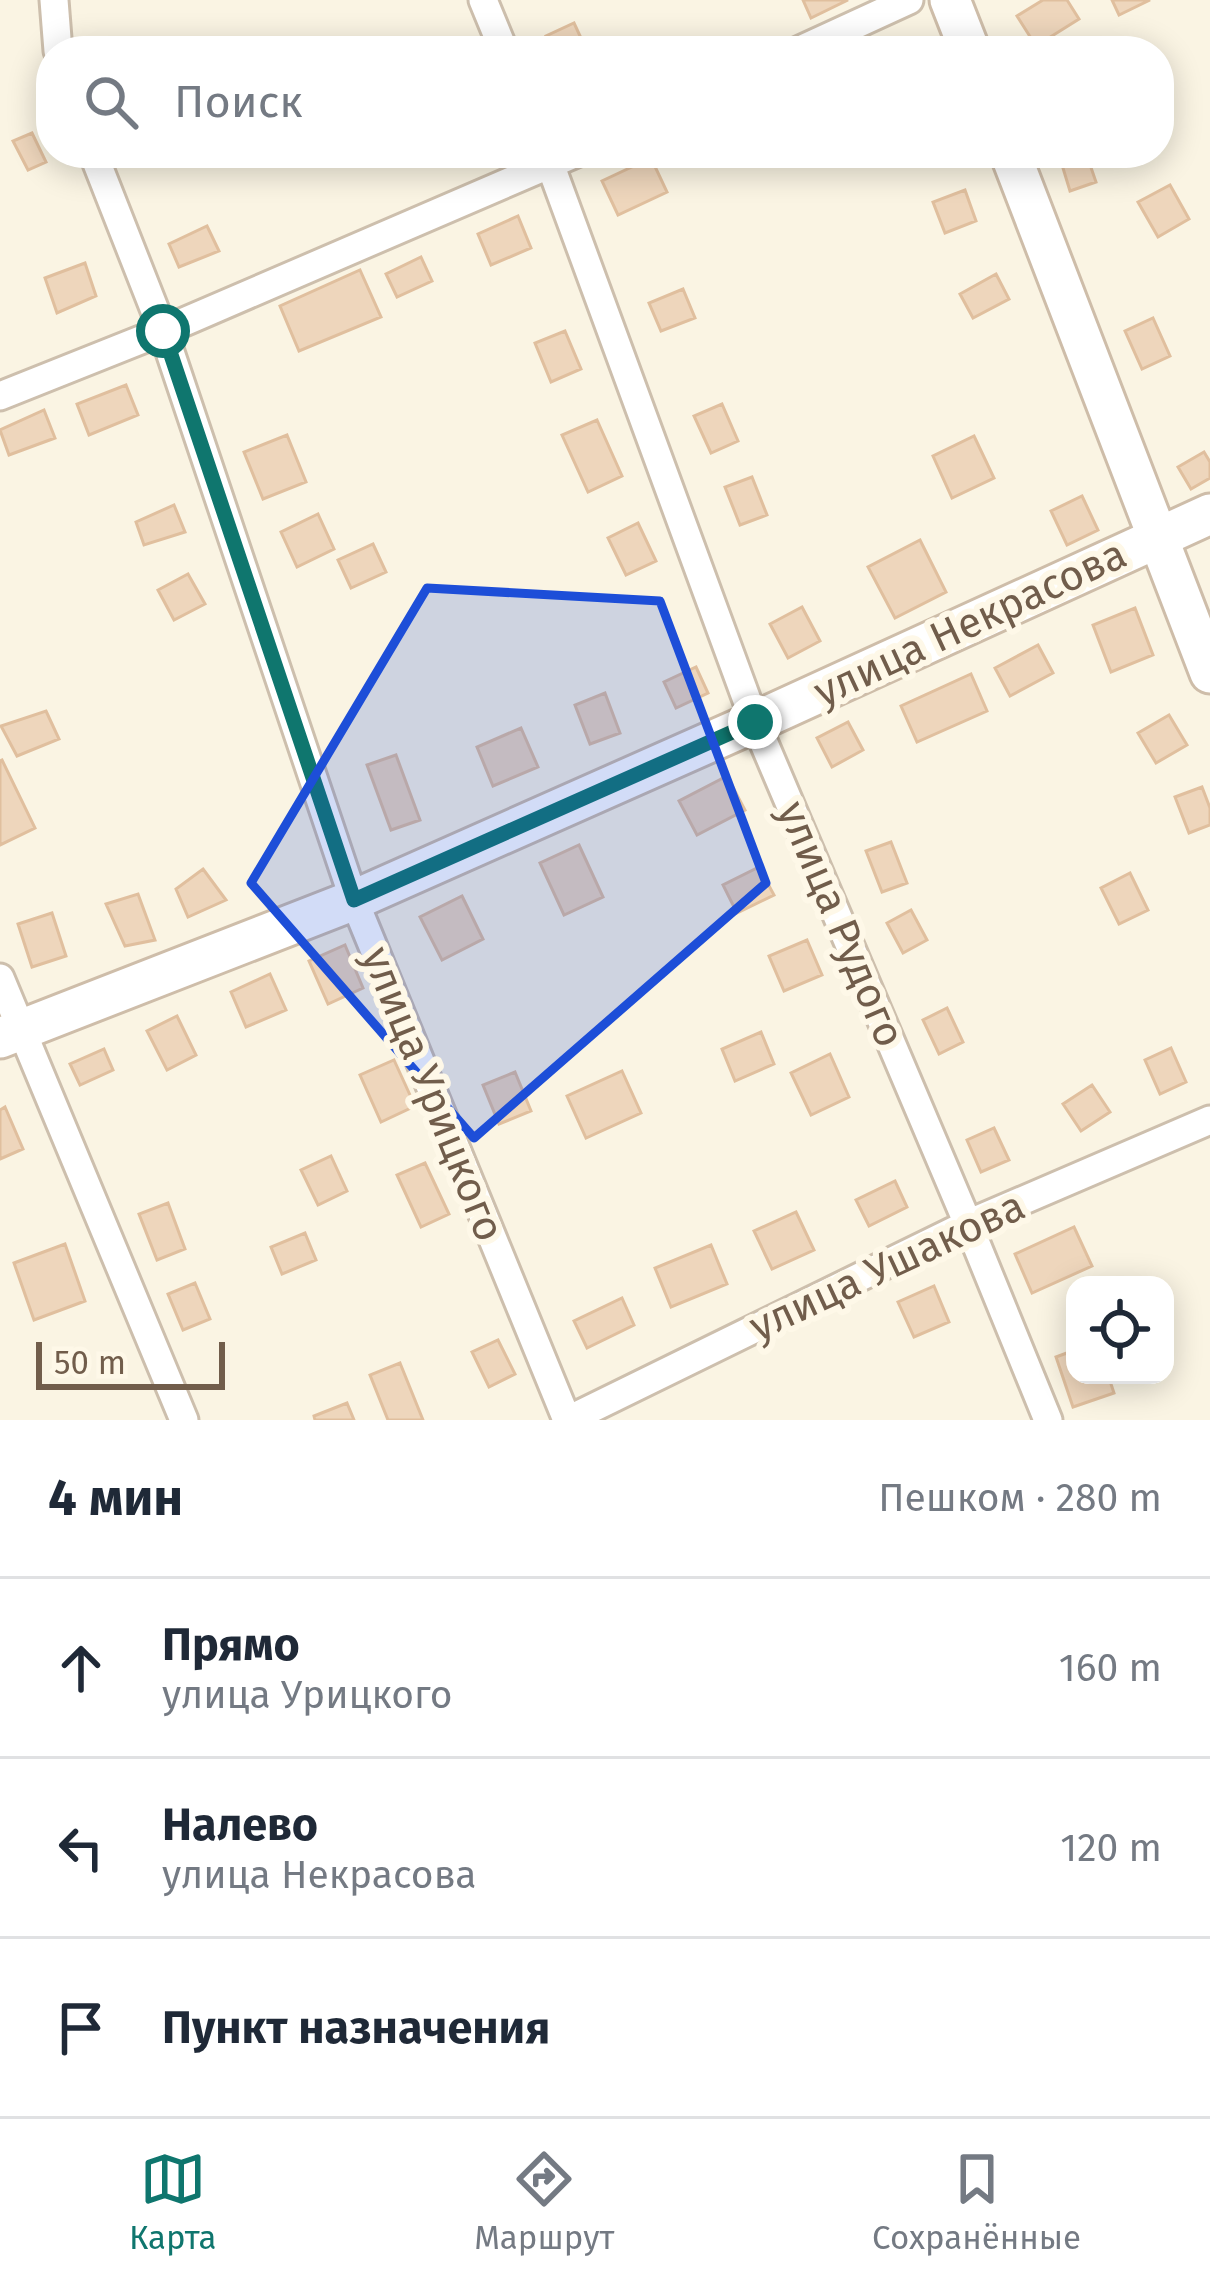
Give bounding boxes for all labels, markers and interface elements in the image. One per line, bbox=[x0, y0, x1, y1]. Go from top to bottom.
search box bbox=[36, 36, 1174, 168]
icon: search bbox=[78, 69, 144, 135]
text: Поиск bbox=[174, 75, 303, 129]
route start bbox=[136, 304, 190, 358]
street label: улица Некрасова bbox=[806, 529, 1134, 717]
route end bbox=[728, 695, 782, 749]
street label: улица Рудого bbox=[767, 794, 915, 1054]
street label: улица Урицкого bbox=[351, 940, 515, 1248]
street label: улица Ушакова bbox=[741, 1180, 1033, 1352]
map controls bbox=[1066, 1276, 1174, 1384]
button: locate bbox=[1066, 1276, 1174, 1384]
scale bar bbox=[36, 1336, 225, 1389]
text: 50 m bbox=[54, 1343, 126, 1383]
text: 4 мин bbox=[48, 1467, 183, 1529]
text: Пешком · 280 m bbox=[878, 1475, 1162, 1521]
text: Прямо bbox=[162, 1618, 300, 1672]
icon: ahead bbox=[48, 1635, 114, 1701]
text: 160 m bbox=[1059, 1645, 1162, 1691]
text: улица Урицкого bbox=[162, 1672, 453, 1718]
text: Налево bbox=[162, 1798, 318, 1852]
icon: left bbox=[48, 1815, 114, 1881]
text: 120 m bbox=[1060, 1825, 1162, 1871]
text: улица Некрасова bbox=[162, 1852, 476, 1898]
icon: arrive bbox=[48, 1995, 114, 2061]
text: Пункт назначения bbox=[162, 2001, 550, 2055]
tab: Карта bbox=[129, 2146, 216, 2258]
tab: Маршрут bbox=[474, 2146, 614, 2258]
tab: Сохранённые bbox=[872, 2146, 1081, 2258]

